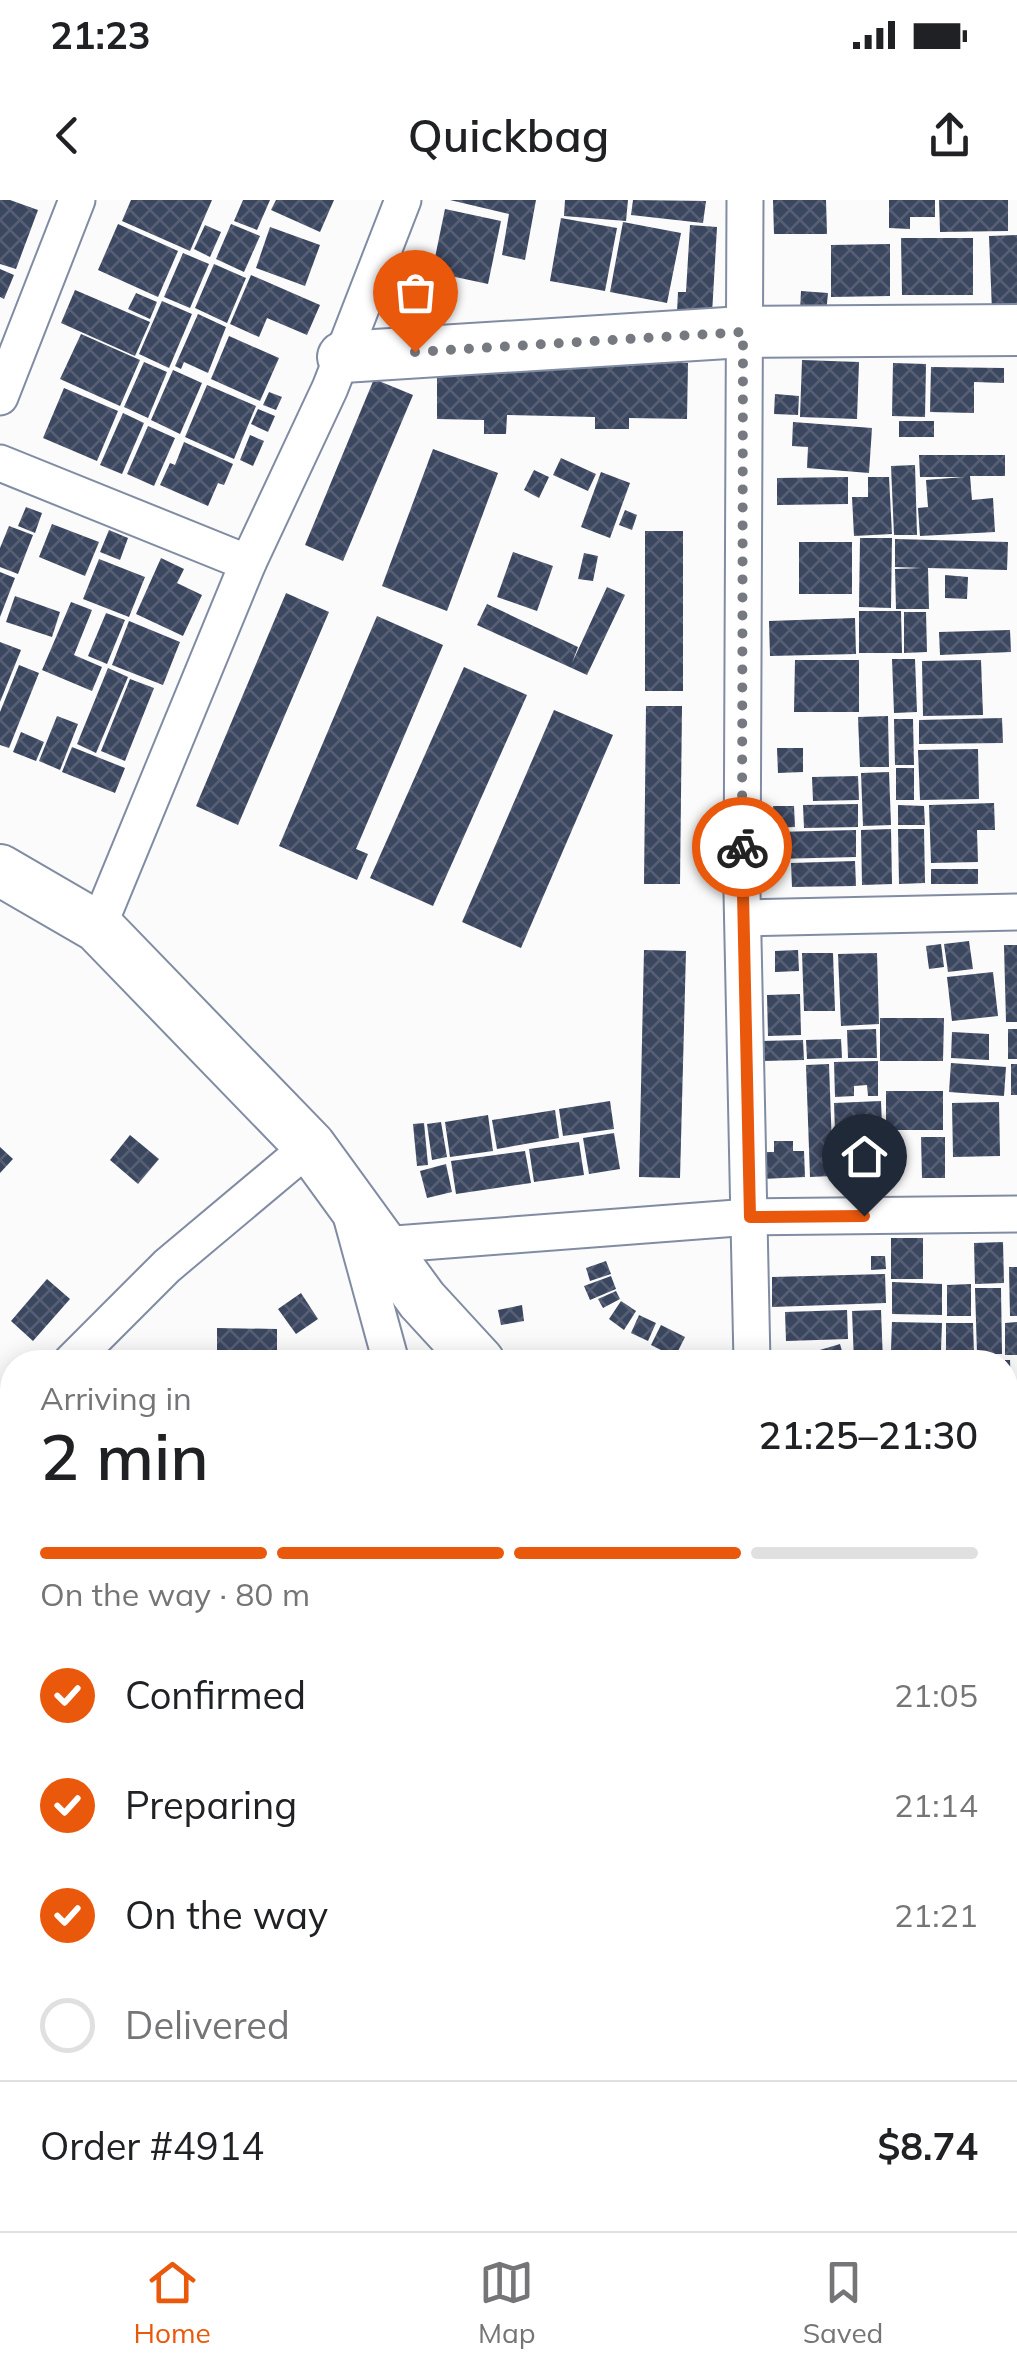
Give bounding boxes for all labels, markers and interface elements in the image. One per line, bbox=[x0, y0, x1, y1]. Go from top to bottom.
text: 21:23 bbox=[50, 11, 151, 59]
text: Quickbag bbox=[408, 107, 609, 163]
icon: back bbox=[40, 108, 95, 163]
icon: share bbox=[922, 108, 977, 163]
pin bbox=[373, 250, 458, 353]
icon: bag bbox=[388, 265, 443, 320]
courier bbox=[692, 797, 792, 897]
icon: bike bbox=[715, 820, 770, 875]
pin bbox=[822, 1114, 907, 1217]
icon: home bbox=[837, 1129, 892, 1184]
text: Arriving in bbox=[40, 1378, 192, 1418]
text: 21:25–21:30 bbox=[758, 1411, 978, 1459]
text: 2 min bbox=[40, 1415, 209, 1496]
text: On the way · 80 m bbox=[40, 1574, 310, 1614]
icon: check bbox=[40, 1668, 95, 1723]
text: Confirmed bbox=[125, 1671, 306, 1719]
text: 21:05 bbox=[894, 1675, 978, 1715]
icon: check bbox=[40, 1778, 95, 1833]
text: Preparing bbox=[125, 1781, 297, 1829]
text: 21:14 bbox=[894, 1785, 978, 1825]
icon: check bbox=[40, 1888, 95, 1943]
text: On the way bbox=[125, 1891, 328, 1939]
text: 21:21 bbox=[894, 1895, 978, 1935]
text: Delivered bbox=[125, 2001, 290, 2049]
text: Order #4914 bbox=[40, 2122, 264, 2170]
text: $8.74 bbox=[877, 2122, 978, 2170]
tab: Home bbox=[134, 2255, 211, 2350]
tab: Map bbox=[478, 2255, 536, 2350]
tab: Saved bbox=[803, 2255, 883, 2350]

